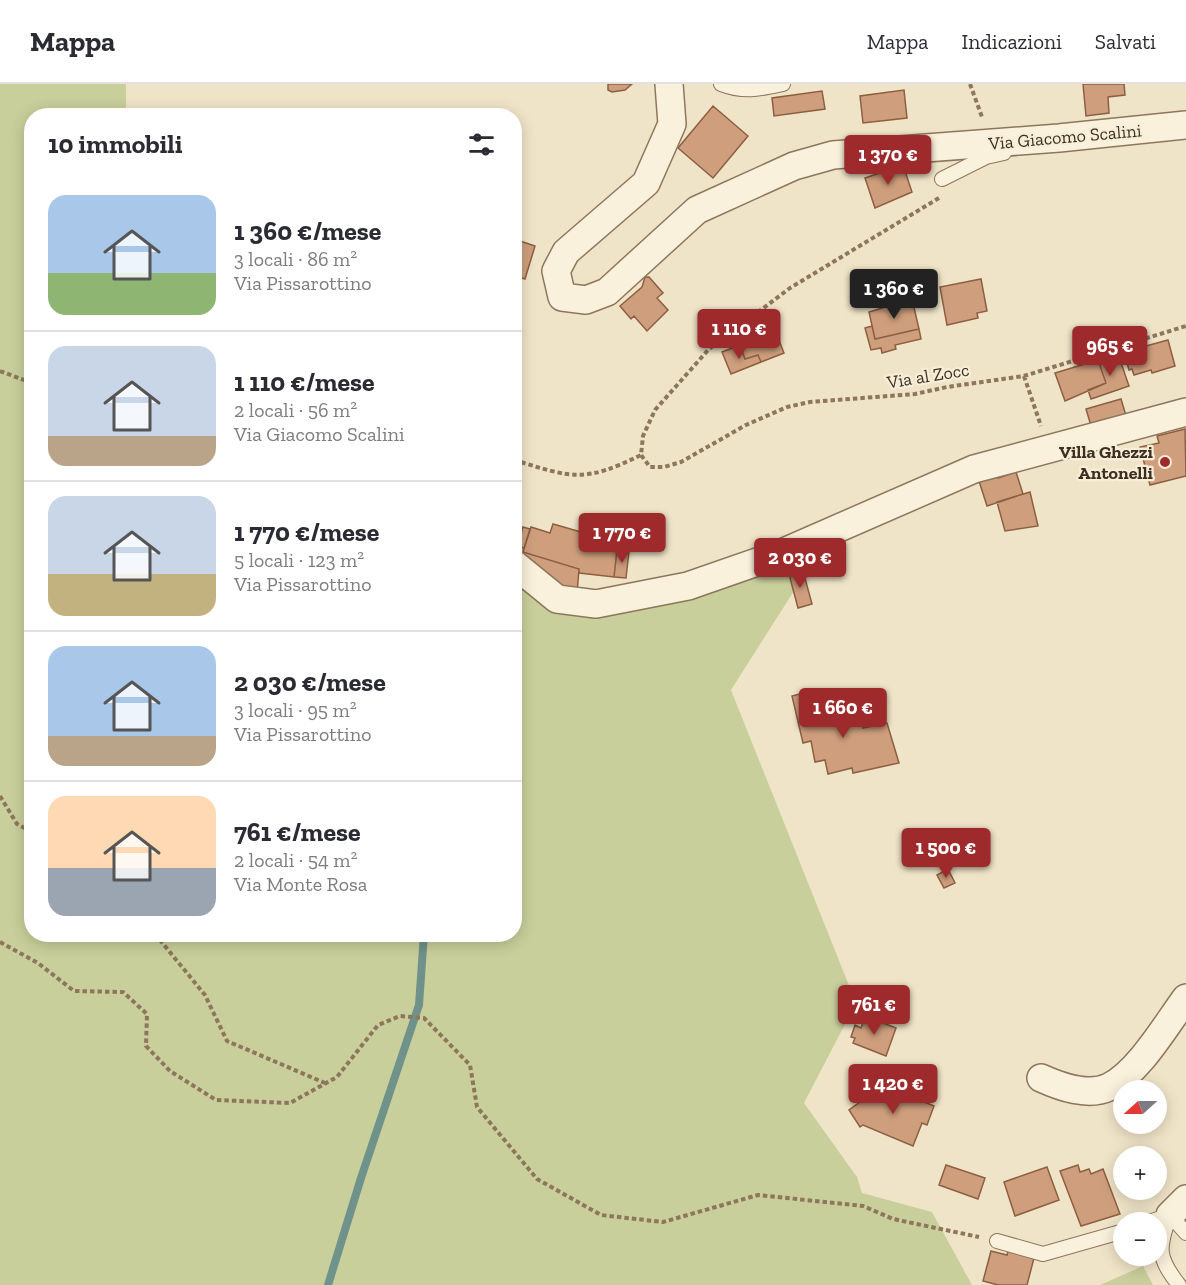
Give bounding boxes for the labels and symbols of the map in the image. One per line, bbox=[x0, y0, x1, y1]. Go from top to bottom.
street label: Via Giacomo Scalini bbox=[987, 119, 1142, 155]
pin: 1 370 € bbox=[833, 135, 943, 186]
pin: 1 360 € bbox=[839, 269, 949, 320]
pin: 1 110 € bbox=[684, 309, 794, 360]
pin: 965 € bbox=[1068, 326, 1152, 377]
street label: Via al Zocc bbox=[884, 359, 971, 394]
place label: Villa Ghezzi Antonelli bbox=[1059, 441, 1154, 484]
marker: Villa Ghezzi Antonelli bbox=[1158, 455, 1172, 469]
pin: 1 770 € bbox=[567, 513, 677, 564]
pin: 2 030 € bbox=[745, 538, 855, 589]
pin: 1 660 € bbox=[788, 688, 898, 739]
pin: 1 500 € bbox=[891, 828, 1001, 879]
pin: 761 € bbox=[832, 985, 916, 1036]
pin: 1 420 € bbox=[838, 1064, 948, 1115]
north arrow bbox=[1113, 1080, 1167, 1134]

